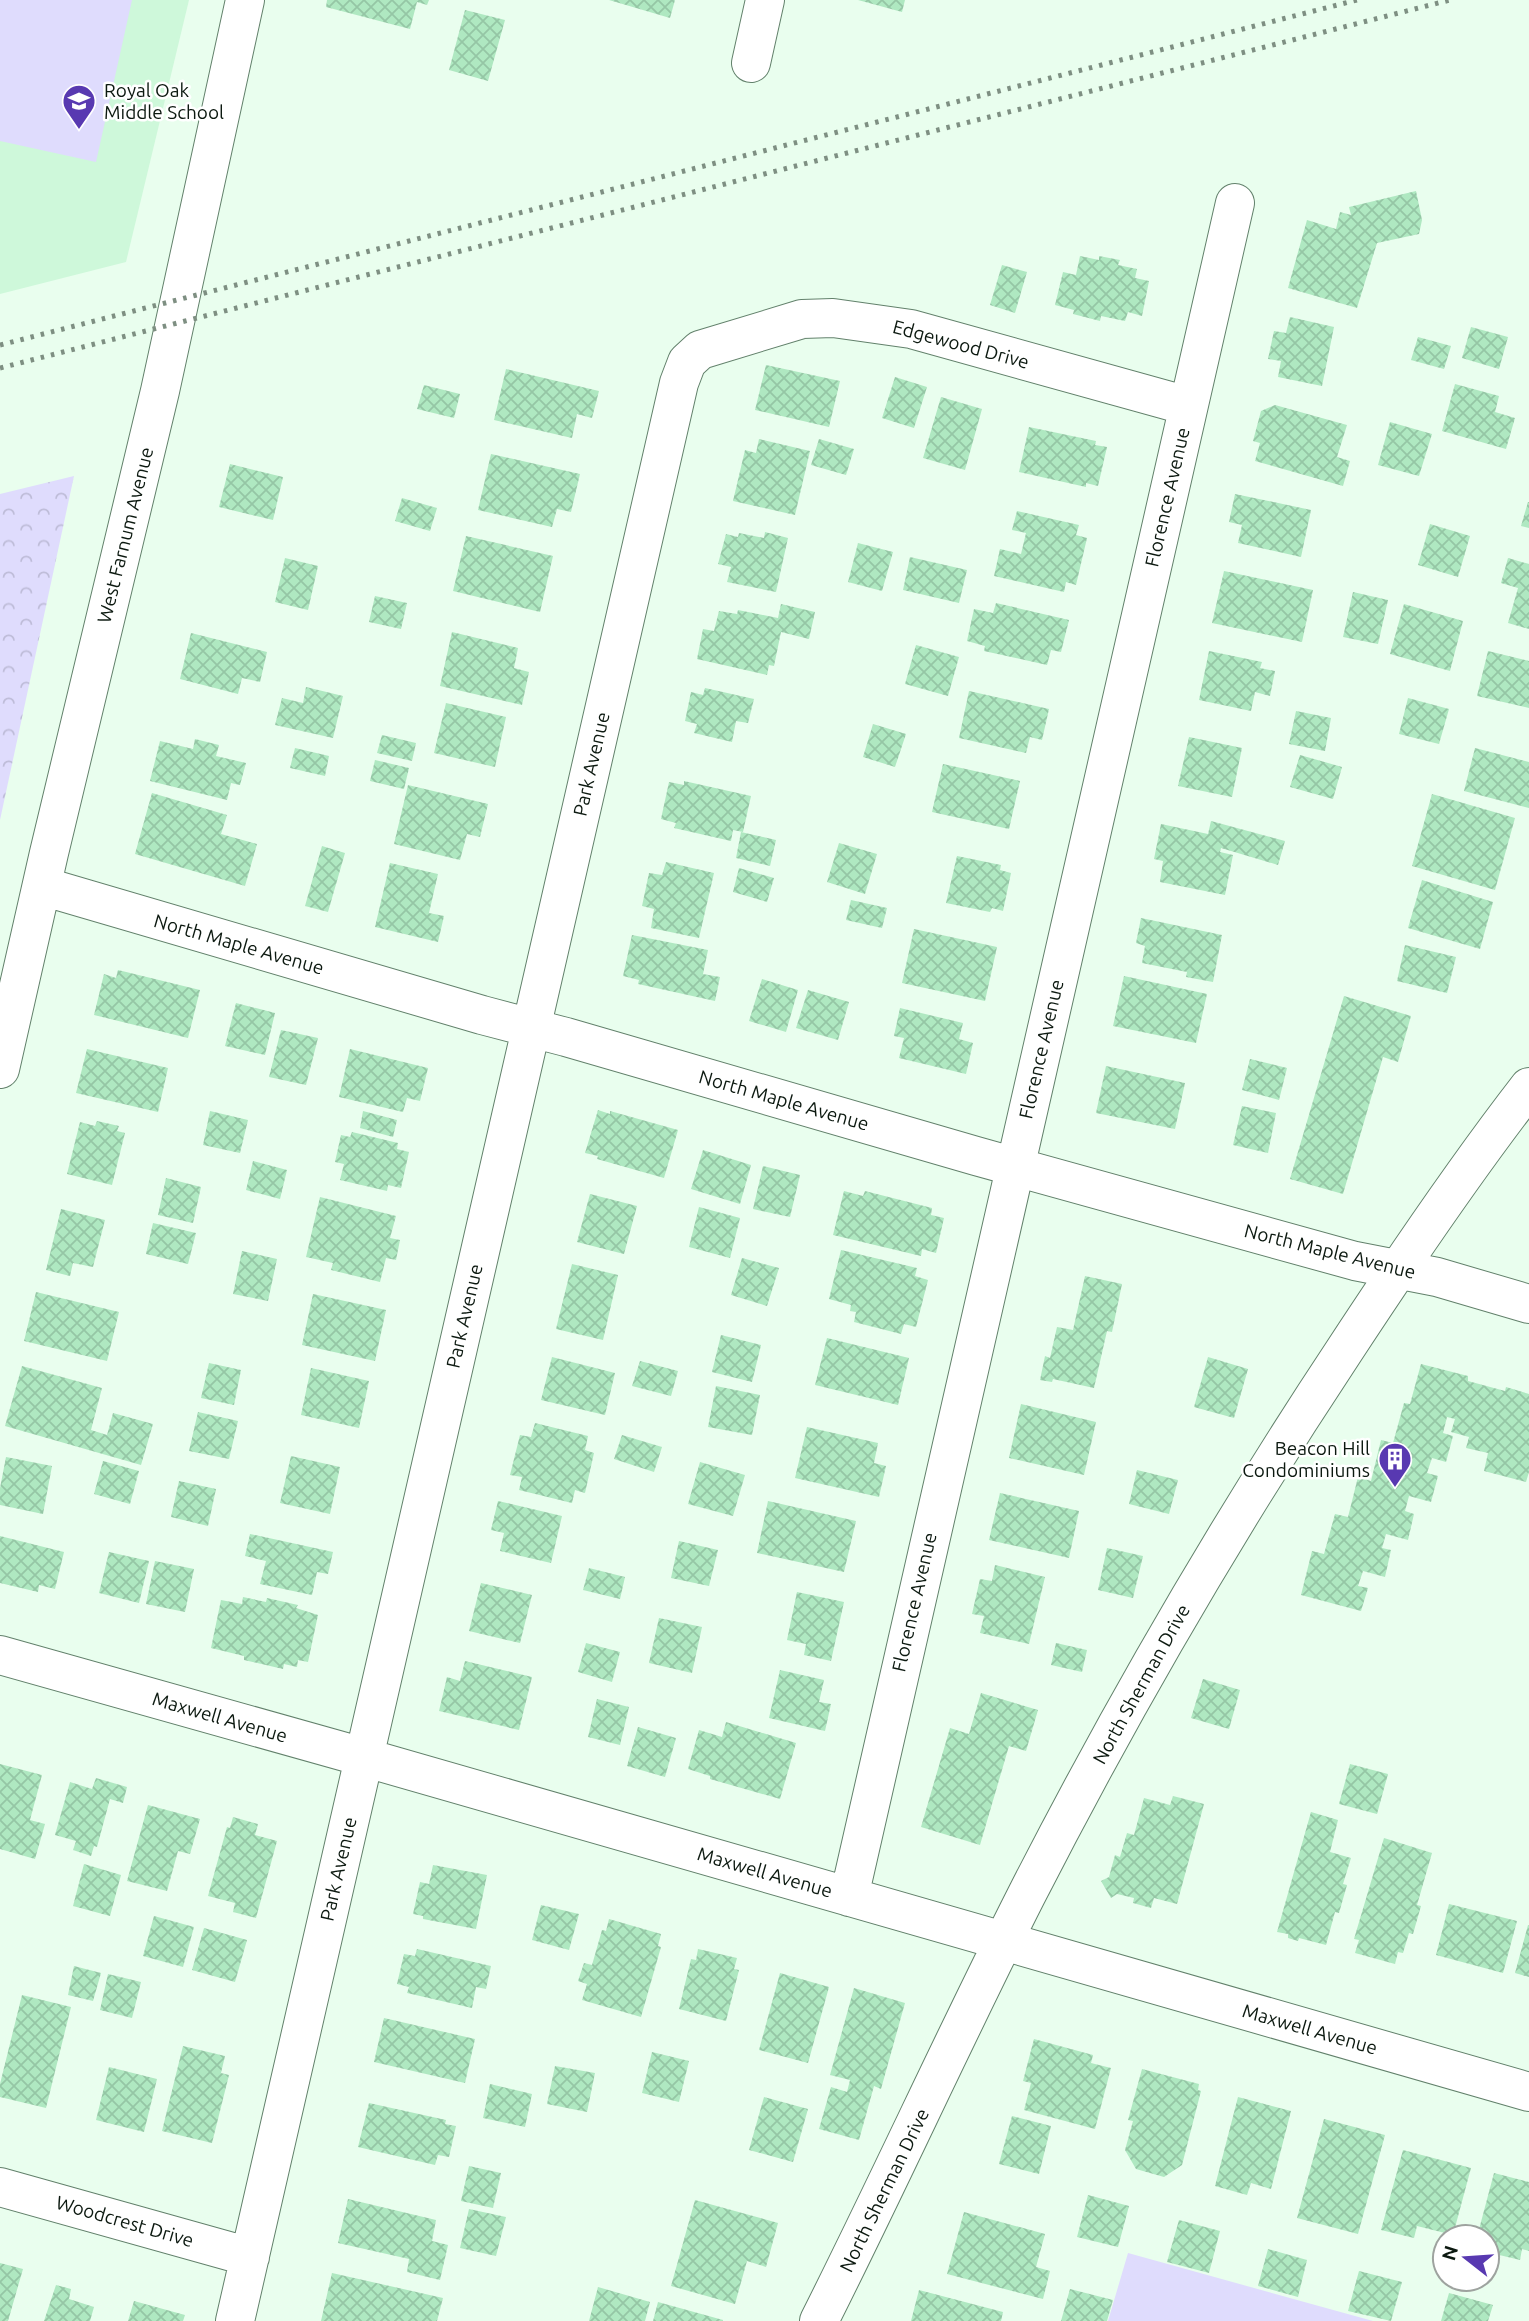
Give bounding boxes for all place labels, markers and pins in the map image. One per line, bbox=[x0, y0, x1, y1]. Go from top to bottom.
place label: Royal Oak Middle School bbox=[104, 79, 224, 123]
school or university icon: Royal Oak Middle School bbox=[60, 82, 98, 131]
place label: Beacon Hill Condominiums bbox=[1242, 1437, 1370, 1481]
building icon: Beacon Hill Condominiums bbox=[1376, 1440, 1414, 1489]

